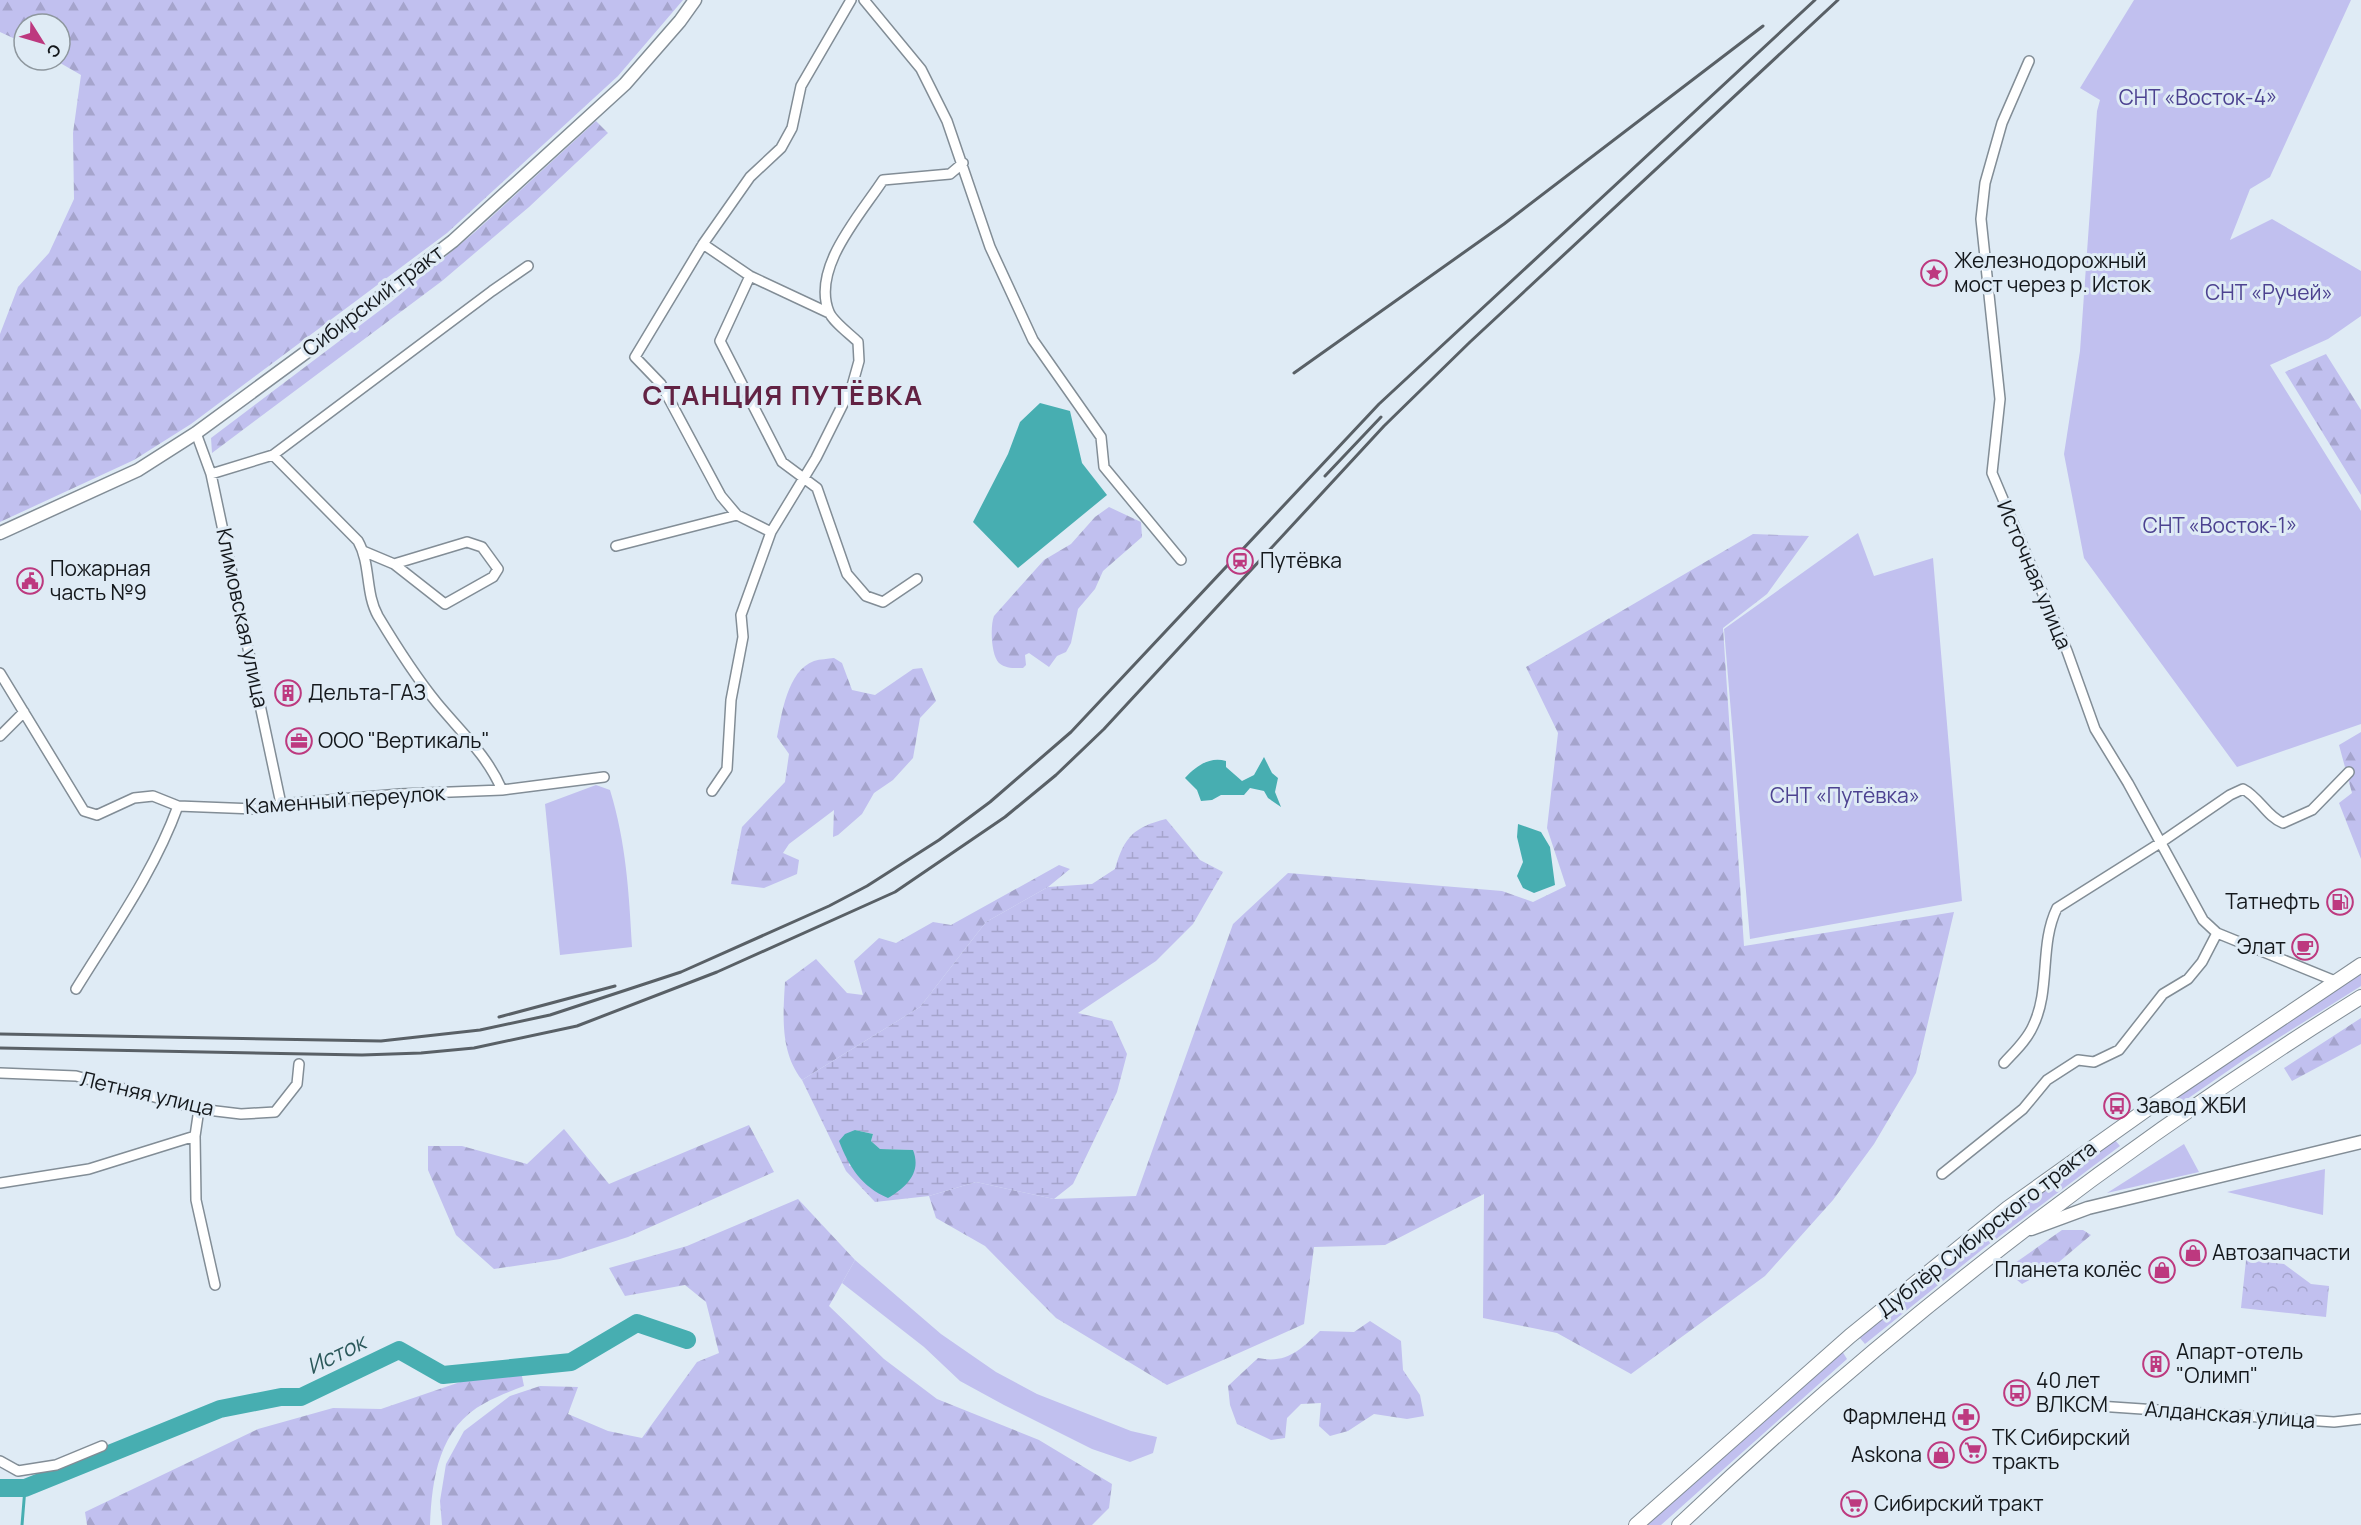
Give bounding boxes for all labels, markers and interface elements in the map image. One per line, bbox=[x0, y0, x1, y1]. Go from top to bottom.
north arrow bbox=[12, 12, 72, 72]
text: С bbox=[42, 40, 66, 63]
park label: СНТ «Восток-4» bbox=[2119, 83, 2277, 111]
street label: Сибирский тракт bbox=[296, 238, 449, 362]
place label: Железнодорожный мост через р. Исток bbox=[1954, 246, 2151, 298]
place icon: Железнодорожный мост через р. Исток bbox=[1919, 258, 1949, 288]
park label: СНТ «Ручей» bbox=[2205, 278, 2333, 306]
district label: СТАНЦИЯ ПУТЁВКА bbox=[642, 376, 924, 413]
street label: Источная улица bbox=[1991, 496, 2079, 653]
park label: СНТ «Восток-1» bbox=[2143, 511, 2297, 539]
street label: Климовская улица bbox=[210, 526, 276, 710]
station icon: Путёвка bbox=[1225, 546, 1255, 576]
place label: Путёвка bbox=[1260, 546, 1342, 574]
place label: Пожарная часть №9 bbox=[50, 554, 151, 606]
public building icon: Пожарная часть №9 bbox=[15, 566, 45, 596]
building icon: Дельта-ГАЗ bbox=[273, 678, 303, 708]
place label: Дельта-ГАЗ bbox=[308, 678, 426, 706]
office icon: ООО "Вертикаль" bbox=[284, 726, 314, 756]
place label: ООО "Вертикаль" bbox=[318, 726, 490, 754]
street label: Каменный переулок bbox=[244, 778, 446, 820]
park label: СНТ «Путёвка» bbox=[1770, 781, 1920, 809]
place label: Татнефть bbox=[2225, 887, 2320, 915]
fuel station icon: Татнефть bbox=[2325, 887, 2355, 917]
place label: Элат bbox=[2237, 932, 2286, 960]
cafe icon: Элат bbox=[2290, 932, 2320, 962]
street label: Летняя улица bbox=[78, 1064, 217, 1122]
bus stop icon: Завод ЖБИ bbox=[2102, 1091, 2132, 1121]
place label: Завод ЖБИ bbox=[2136, 1091, 2246, 1119]
street label: Дублёр Сибирского тракта bbox=[1871, 1134, 2102, 1323]
shop icon: Автозапчасти bbox=[2178, 1238, 2208, 1268]
place label: Автозапчасти bbox=[2212, 1238, 2350, 1266]
place label: Планета колёс bbox=[1994, 1255, 2142, 1283]
shop icon: Планета колёс bbox=[2147, 1255, 2177, 1285]
water label: Исток bbox=[302, 1326, 373, 1381]
place label: Апарт-отель "Олимп" bbox=[2176, 1337, 2303, 1389]
building icon: Апарт-отель "Олимп" bbox=[2141, 1349, 2171, 1379]
place label: 40 лет ВЛКСМ bbox=[2036, 1366, 2108, 1418]
bus stop icon: 40 лет ВЛКСМ bbox=[2002, 1378, 2032, 1408]
street label: Алданская улица bbox=[2144, 1394, 2316, 1434]
place label: Фармленд bbox=[1843, 1402, 1946, 1430]
pharmacy icon: Фармленд bbox=[1951, 1402, 1981, 1432]
place label: ТК Сибирский трактъ bbox=[1992, 1423, 2130, 1475]
supermarket icon: ТК Сибирский трактъ bbox=[1958, 1435, 1988, 1465]
place label: Askona bbox=[1851, 1440, 1922, 1468]
shop icon: Askona bbox=[1926, 1440, 1956, 1470]
supermarket icon: Сибирский тракт bbox=[1839, 1489, 1869, 1519]
place label: Сибирский тракт bbox=[1874, 1489, 2044, 1517]

